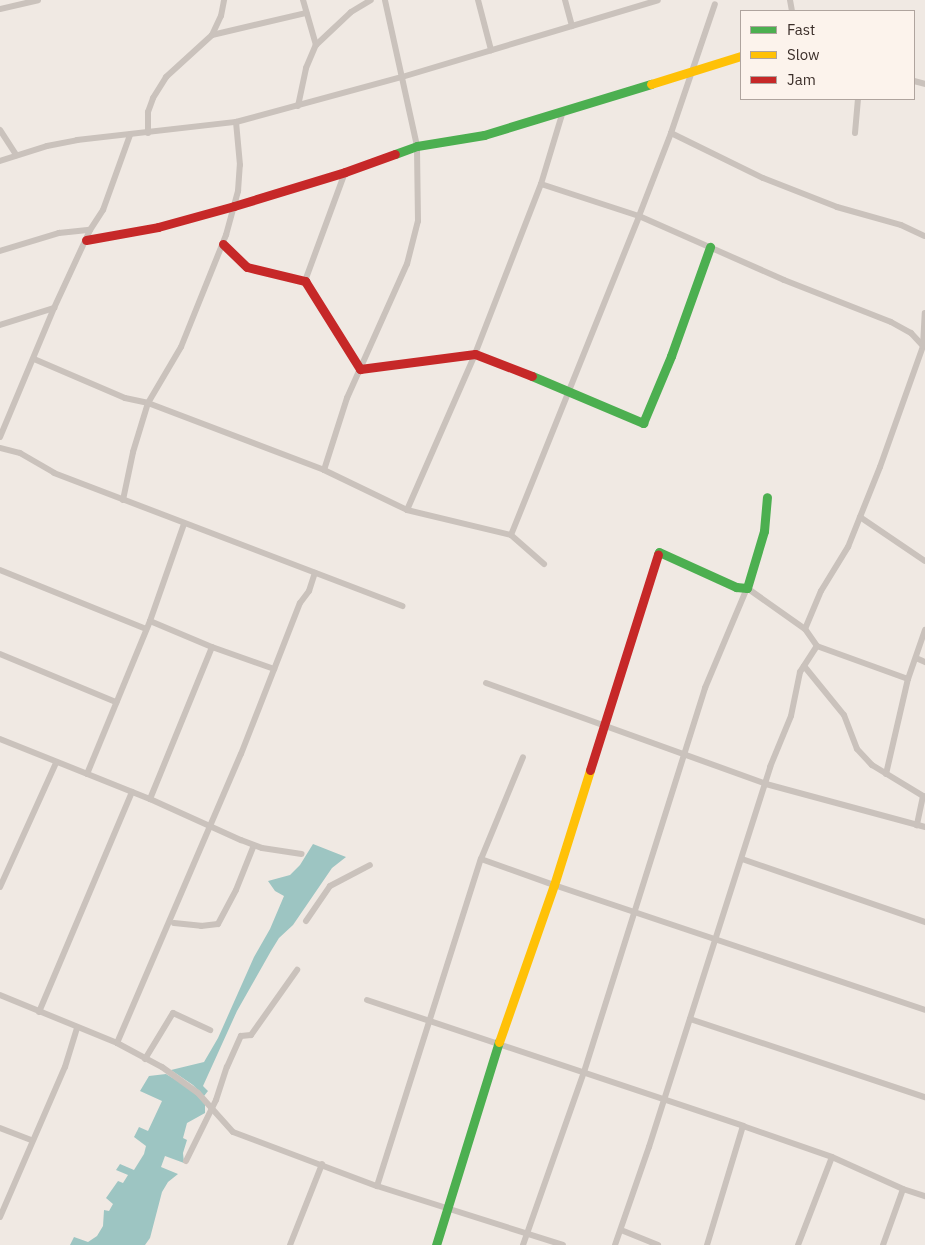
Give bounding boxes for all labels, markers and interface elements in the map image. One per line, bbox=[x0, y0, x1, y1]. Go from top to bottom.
legend bbox=[740, 10, 915, 100]
text: Fast bbox=[787, 20, 815, 39]
text: Slow bbox=[787, 45, 820, 64]
text: Jam bbox=[787, 70, 816, 89]

